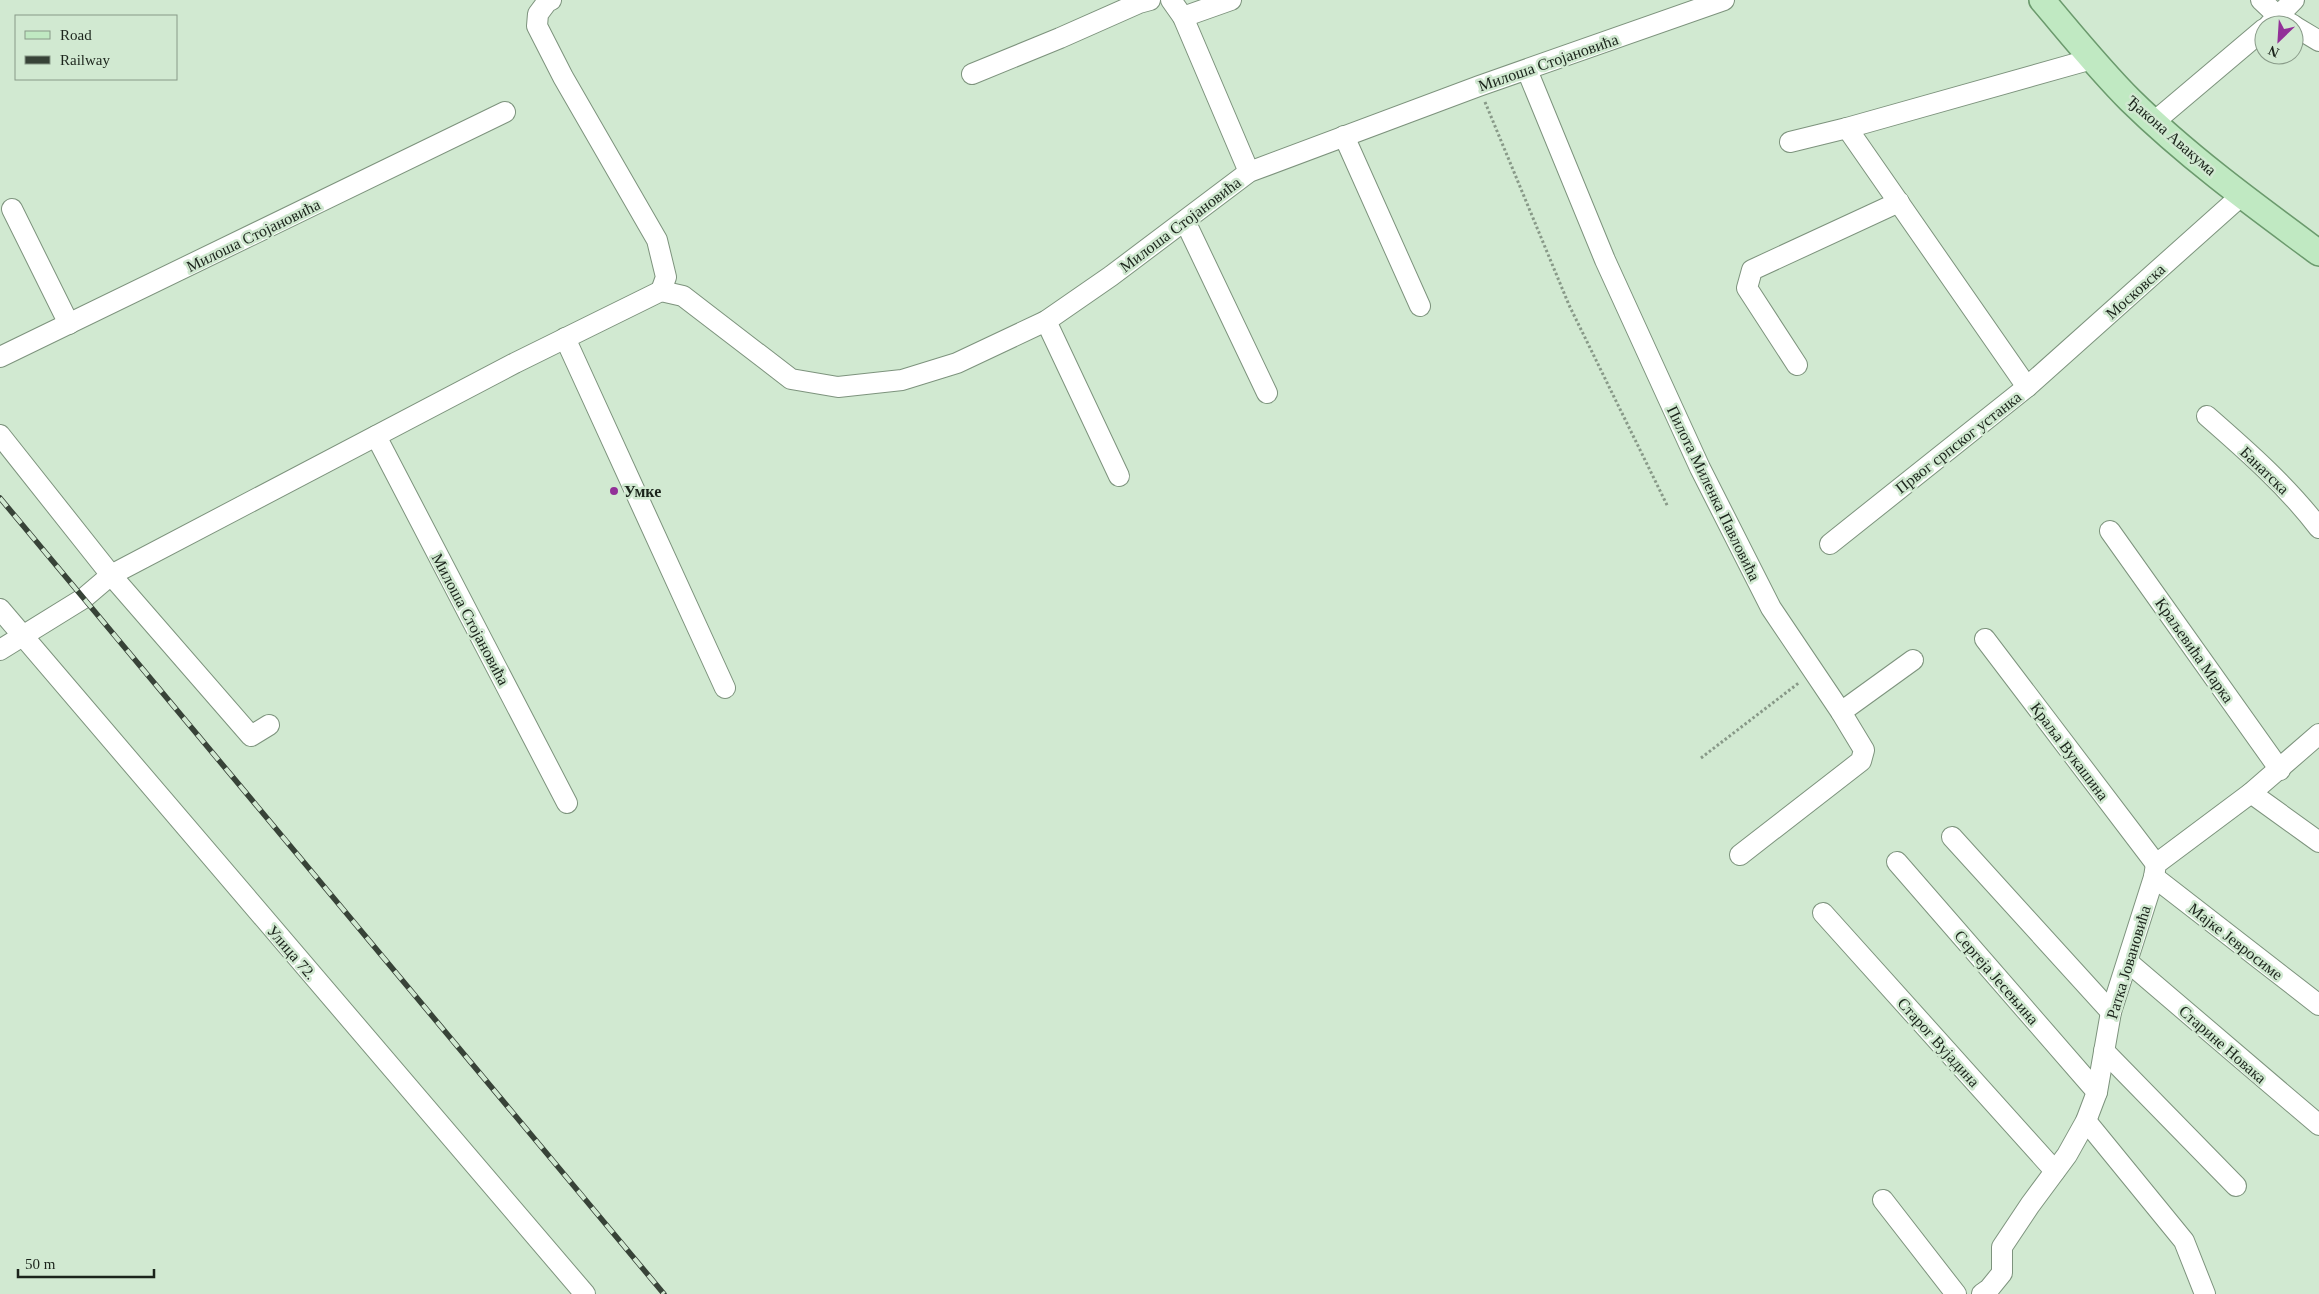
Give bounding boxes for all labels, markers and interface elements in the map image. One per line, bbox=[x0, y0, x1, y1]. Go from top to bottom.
legend bbox=[15, 15, 178, 80]
north arrow bbox=[2254, 15, 2304, 65]
text: Road bbox=[60, 27, 92, 43]
street label: Милоша Стојановића bbox=[1476, 31, 1621, 95]
text: N bbox=[2266, 42, 2281, 60]
text: Railway bbox=[60, 52, 110, 68]
street label: Ђакона Авакума bbox=[2123, 92, 2220, 179]
street label: Милоша Стојановића bbox=[1117, 173, 1245, 276]
street label: Милоша Стојановића bbox=[184, 196, 323, 276]
street label: Московска bbox=[2102, 260, 2168, 322]
street label: Првог српског устанка bbox=[1892, 388, 2025, 497]
street label: Пилота Миленка Павловића bbox=[1664, 403, 1763, 583]
street label: Банатска bbox=[2237, 443, 2292, 497]
place label: Умке bbox=[624, 483, 661, 500]
marker: Умке bbox=[608, 485, 620, 497]
street label: Милоша Стојановића bbox=[428, 550, 513, 688]
street label: Краљевића Марка bbox=[2151, 595, 2237, 706]
street label: Краља Вукашина bbox=[2026, 699, 2112, 804]
street label: Мајке Јевросиме bbox=[2185, 899, 2286, 984]
street label: Ратка Јовановића bbox=[2103, 903, 2154, 1021]
street label: Улица 72. bbox=[263, 922, 320, 983]
street label: Сергеја Јесењина bbox=[1950, 927, 2042, 1028]
street label: Старог Вујадина bbox=[1894, 994, 1983, 1091]
street label: Старине Новака bbox=[2175, 1002, 2270, 1088]
scale bar bbox=[18, 1246, 154, 1278]
text: 50 m bbox=[25, 1256, 56, 1272]

